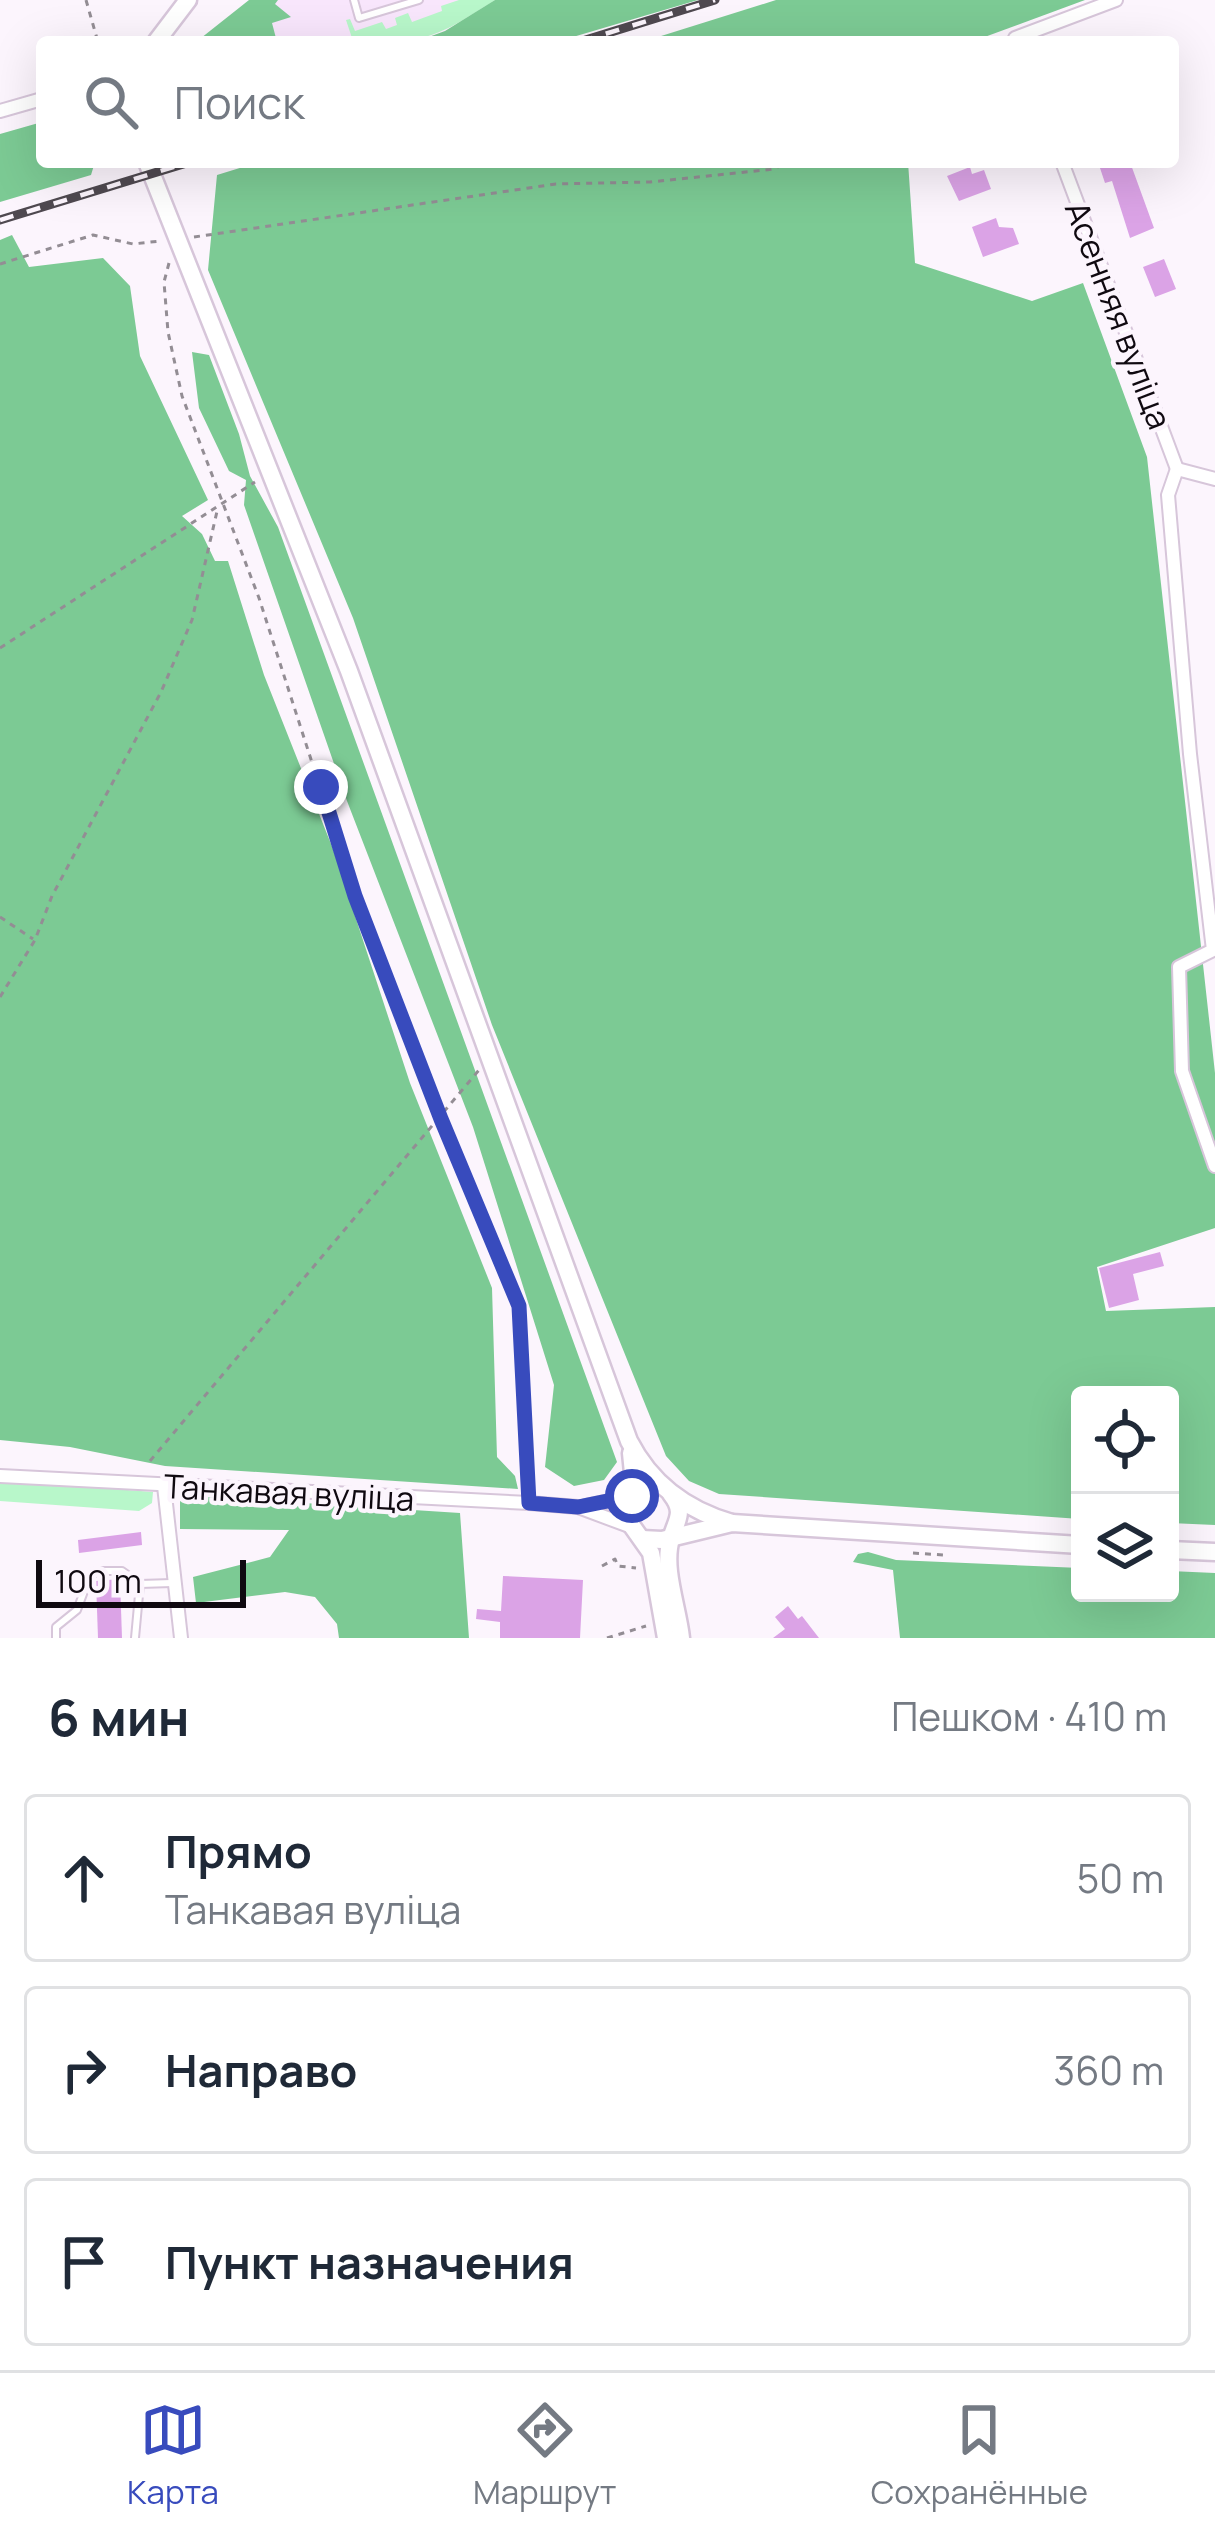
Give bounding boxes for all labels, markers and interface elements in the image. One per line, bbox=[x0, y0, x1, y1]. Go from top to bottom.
search box bbox=[36, 36, 1179, 168]
icon: search bbox=[78, 69, 144, 135]
text: Поиск bbox=[174, 71, 305, 133]
street label: Асенняя вуліца bbox=[1055, 195, 1183, 435]
route end bbox=[294, 760, 348, 814]
map controls bbox=[1071, 1386, 1179, 1602]
button: locate bbox=[1071, 1386, 1179, 1494]
street label: Танкавая вуліца bbox=[163, 1463, 415, 1521]
route start bbox=[605, 1469, 659, 1523]
button: layers bbox=[1071, 1494, 1179, 1602]
scale bar bbox=[36, 1554, 246, 1607]
text: 100 m bbox=[54, 1558, 142, 1603]
text: 6 мин bbox=[48, 1682, 190, 1751]
text: Пешком · 410 m bbox=[891, 1689, 1167, 1743]
text: Прямо bbox=[165, 1820, 312, 1882]
icon: ahead bbox=[51, 1845, 117, 1911]
text: 50 m bbox=[1077, 1851, 1164, 1905]
text: Танкавая вуліца bbox=[165, 1882, 461, 1936]
icon: right bbox=[51, 2037, 117, 2103]
text: Направо bbox=[165, 2039, 357, 2101]
text: 360 m bbox=[1054, 2043, 1164, 2097]
icon: arrive bbox=[51, 2229, 117, 2295]
text: Пункт назначения bbox=[165, 2231, 574, 2293]
tab: Карта bbox=[127, 2397, 219, 2514]
tab: Маршрут bbox=[473, 2397, 617, 2514]
tab: Сохранённые bbox=[871, 2397, 1088, 2514]

